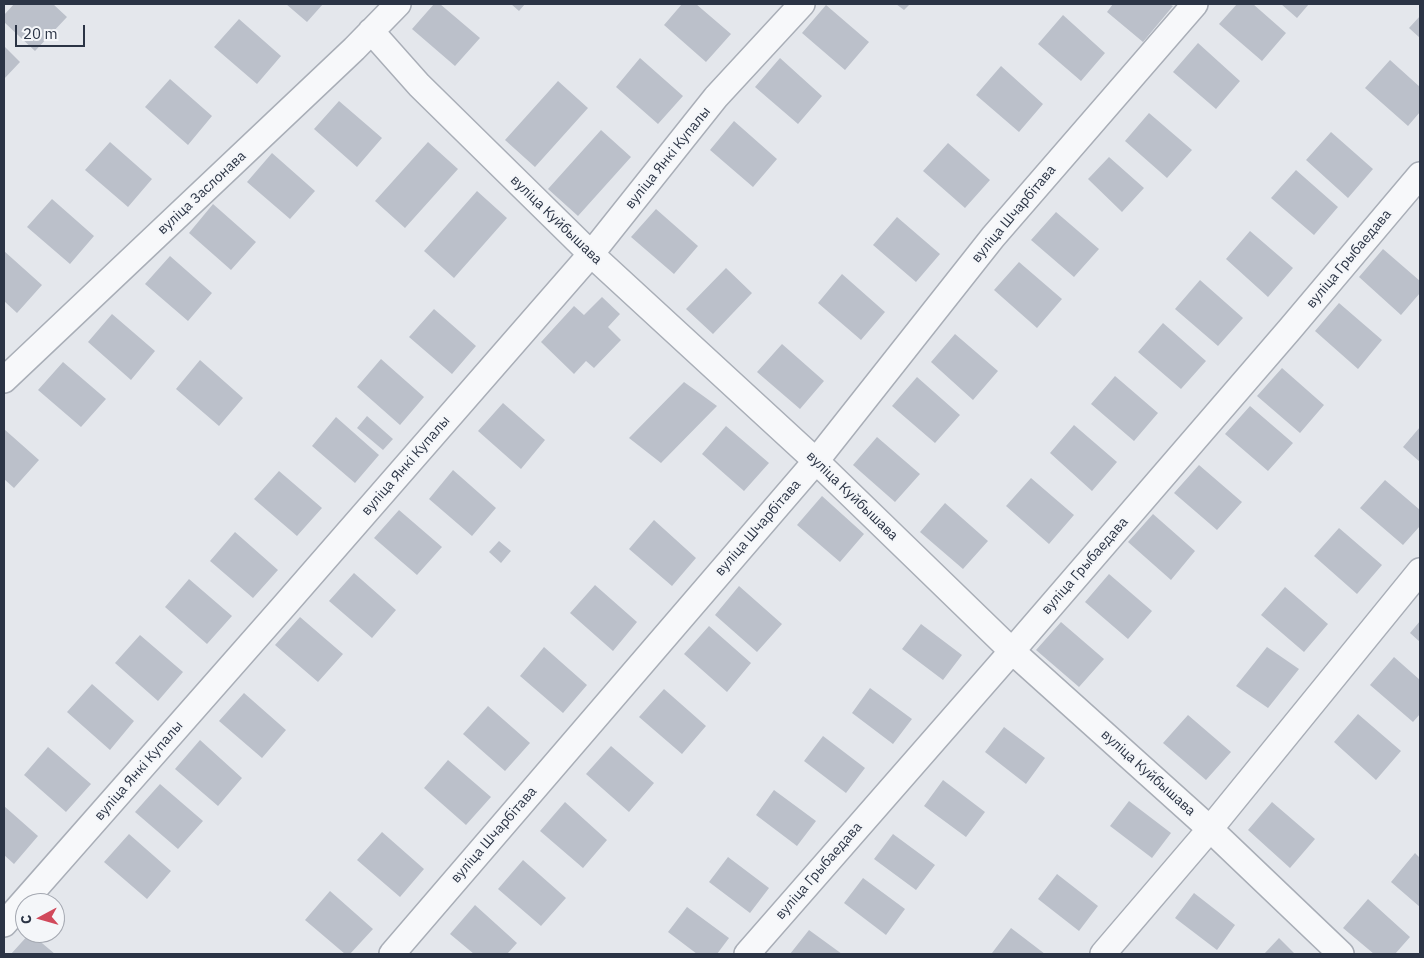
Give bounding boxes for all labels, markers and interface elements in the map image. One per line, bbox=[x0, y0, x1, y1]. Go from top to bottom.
scale bar bbox=[18, 15, 88, 47]
text: 20 m bbox=[23, 24, 58, 43]
street label: вуліца Янкі Купалы bbox=[622, 104, 714, 212]
street label: вуліца Заслонава bbox=[154, 148, 250, 238]
street label: вуліца Шчарбітава bbox=[968, 162, 1060, 266]
street label: вуліца Куйбышава bbox=[507, 172, 605, 268]
street label: вуліца Грыбаедава bbox=[1303, 206, 1395, 312]
street label: вуліца Янкі Купалы bbox=[358, 413, 454, 519]
street label: вуліца Куйбышава bbox=[803, 448, 901, 544]
street label: вуліца Шчарбітава bbox=[712, 476, 804, 580]
street label: вуліца Грыбаедава bbox=[1038, 514, 1132, 618]
street label: вуліца Янкі Купалы bbox=[91, 718, 187, 824]
street label: вуліца Куйбышава bbox=[1097, 726, 1199, 820]
street label: вуліца Шчарбітава bbox=[448, 783, 540, 887]
street label: вуліца Грыбаедава bbox=[772, 819, 866, 923]
north arrow bbox=[15, 893, 65, 943]
text: С bbox=[17, 914, 36, 925]

